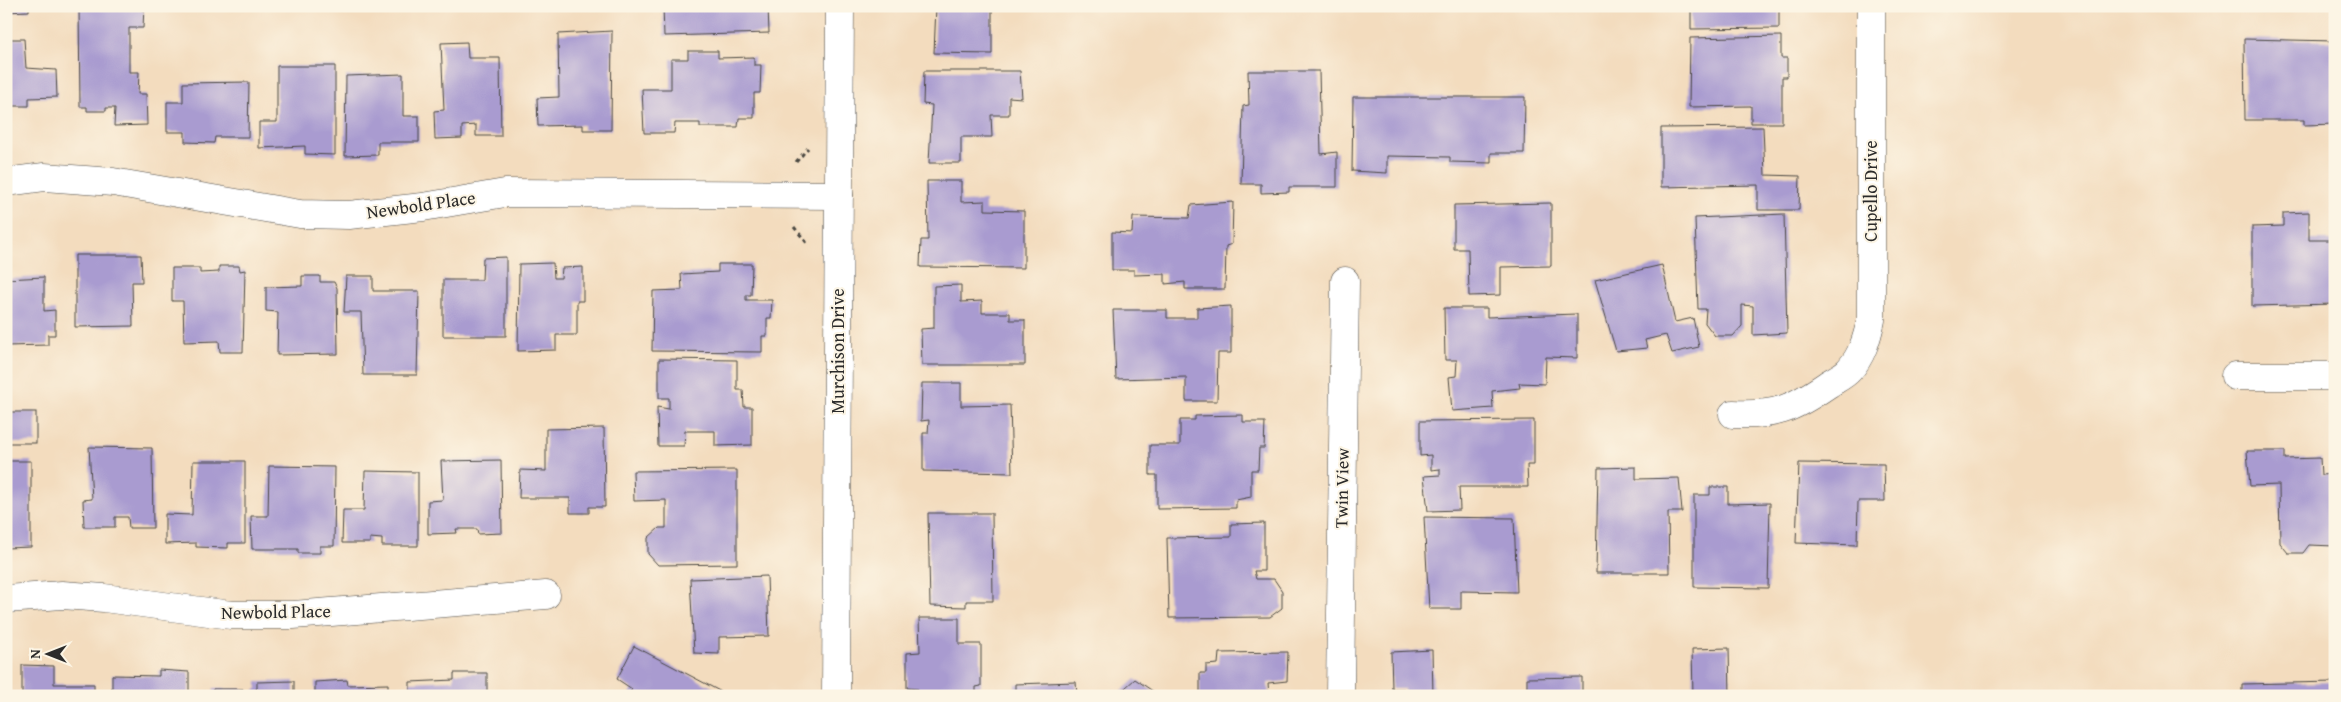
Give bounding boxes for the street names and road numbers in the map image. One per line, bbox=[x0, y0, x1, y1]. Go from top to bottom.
street label: Cupello Drive bbox=[1857, 140, 1884, 242]
street label: Newbold Place bbox=[365, 183, 477, 226]
street label: Murchison Drive bbox=[824, 288, 851, 414]
street label: Twin View bbox=[1327, 448, 1356, 528]
street label: Newbold Place bbox=[221, 597, 331, 626]

